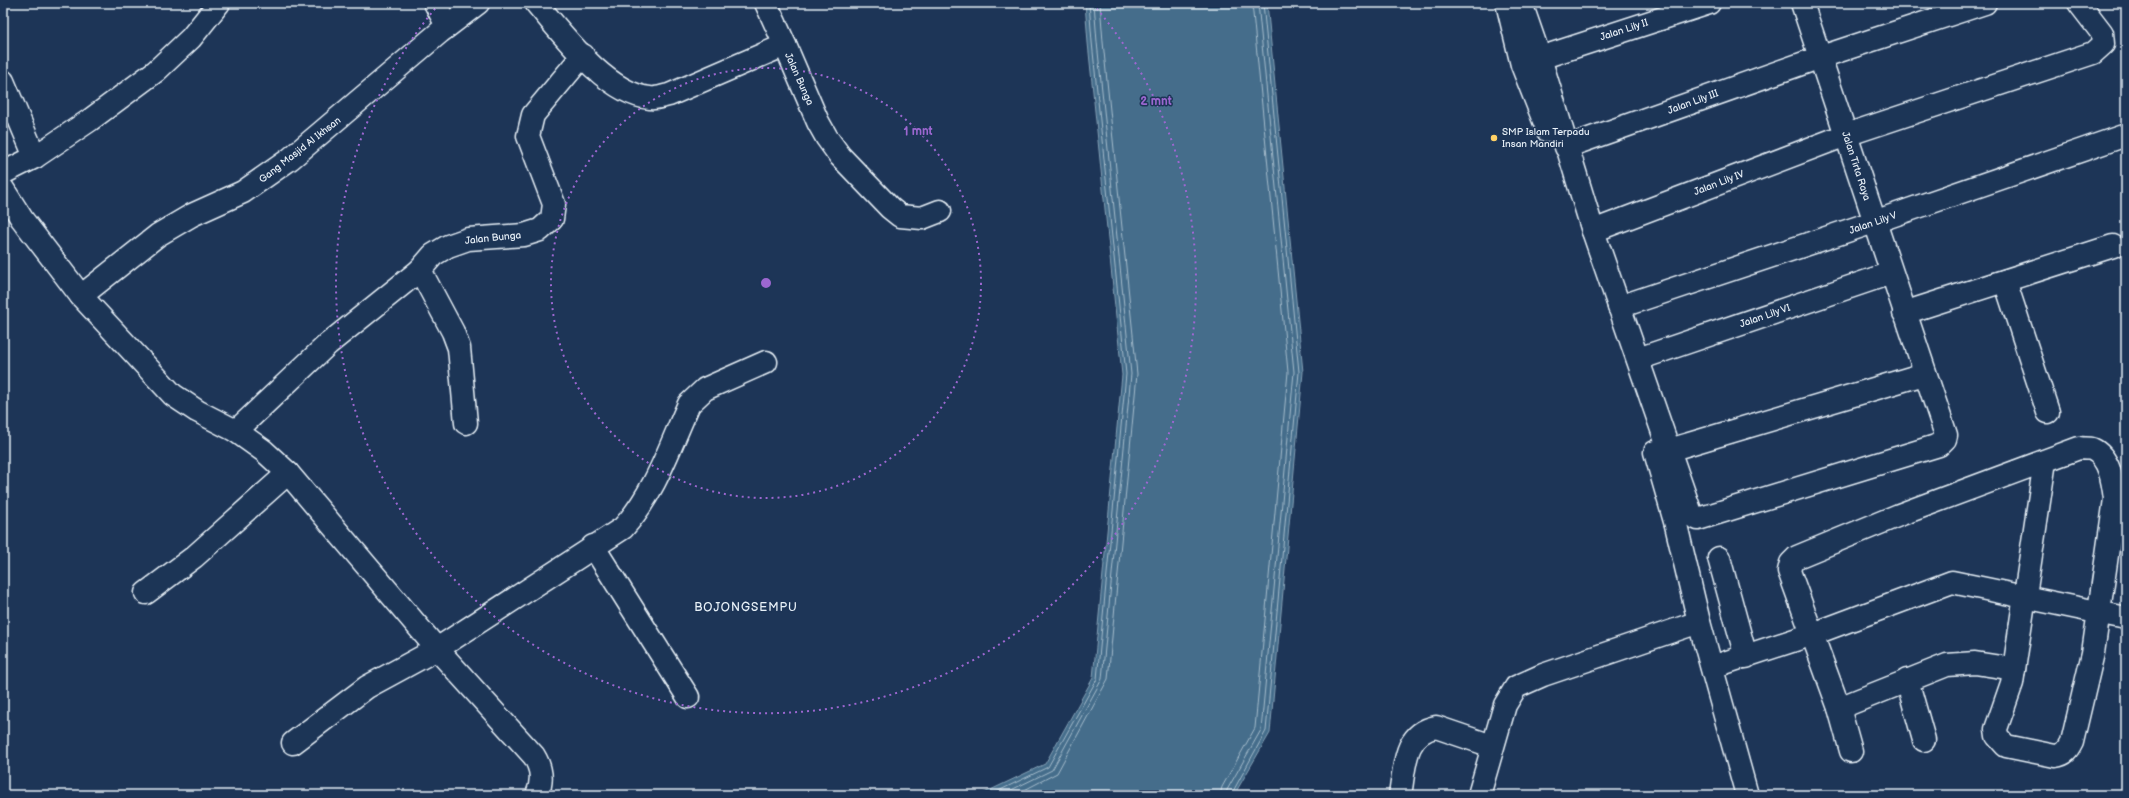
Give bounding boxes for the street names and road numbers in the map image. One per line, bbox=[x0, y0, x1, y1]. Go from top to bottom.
street label: Jalan Lily II bbox=[1598, 17, 1650, 43]
street label: Jalan Bunga bbox=[782, 51, 816, 107]
street label: Jalan Lily III bbox=[1666, 87, 1720, 117]
street label: Gang Masjid Al Ikhsan bbox=[257, 114, 344, 186]
street label: Jalan Tirta Raya bbox=[1839, 130, 1873, 202]
street label: Jalan Lily IV bbox=[1692, 168, 1747, 198]
street label: Jalan Lily V bbox=[1848, 209, 1899, 237]
street label: Jalan Bunga bbox=[464, 229, 522, 247]
street label: Jalan Lily VI bbox=[1738, 302, 1792, 330]

